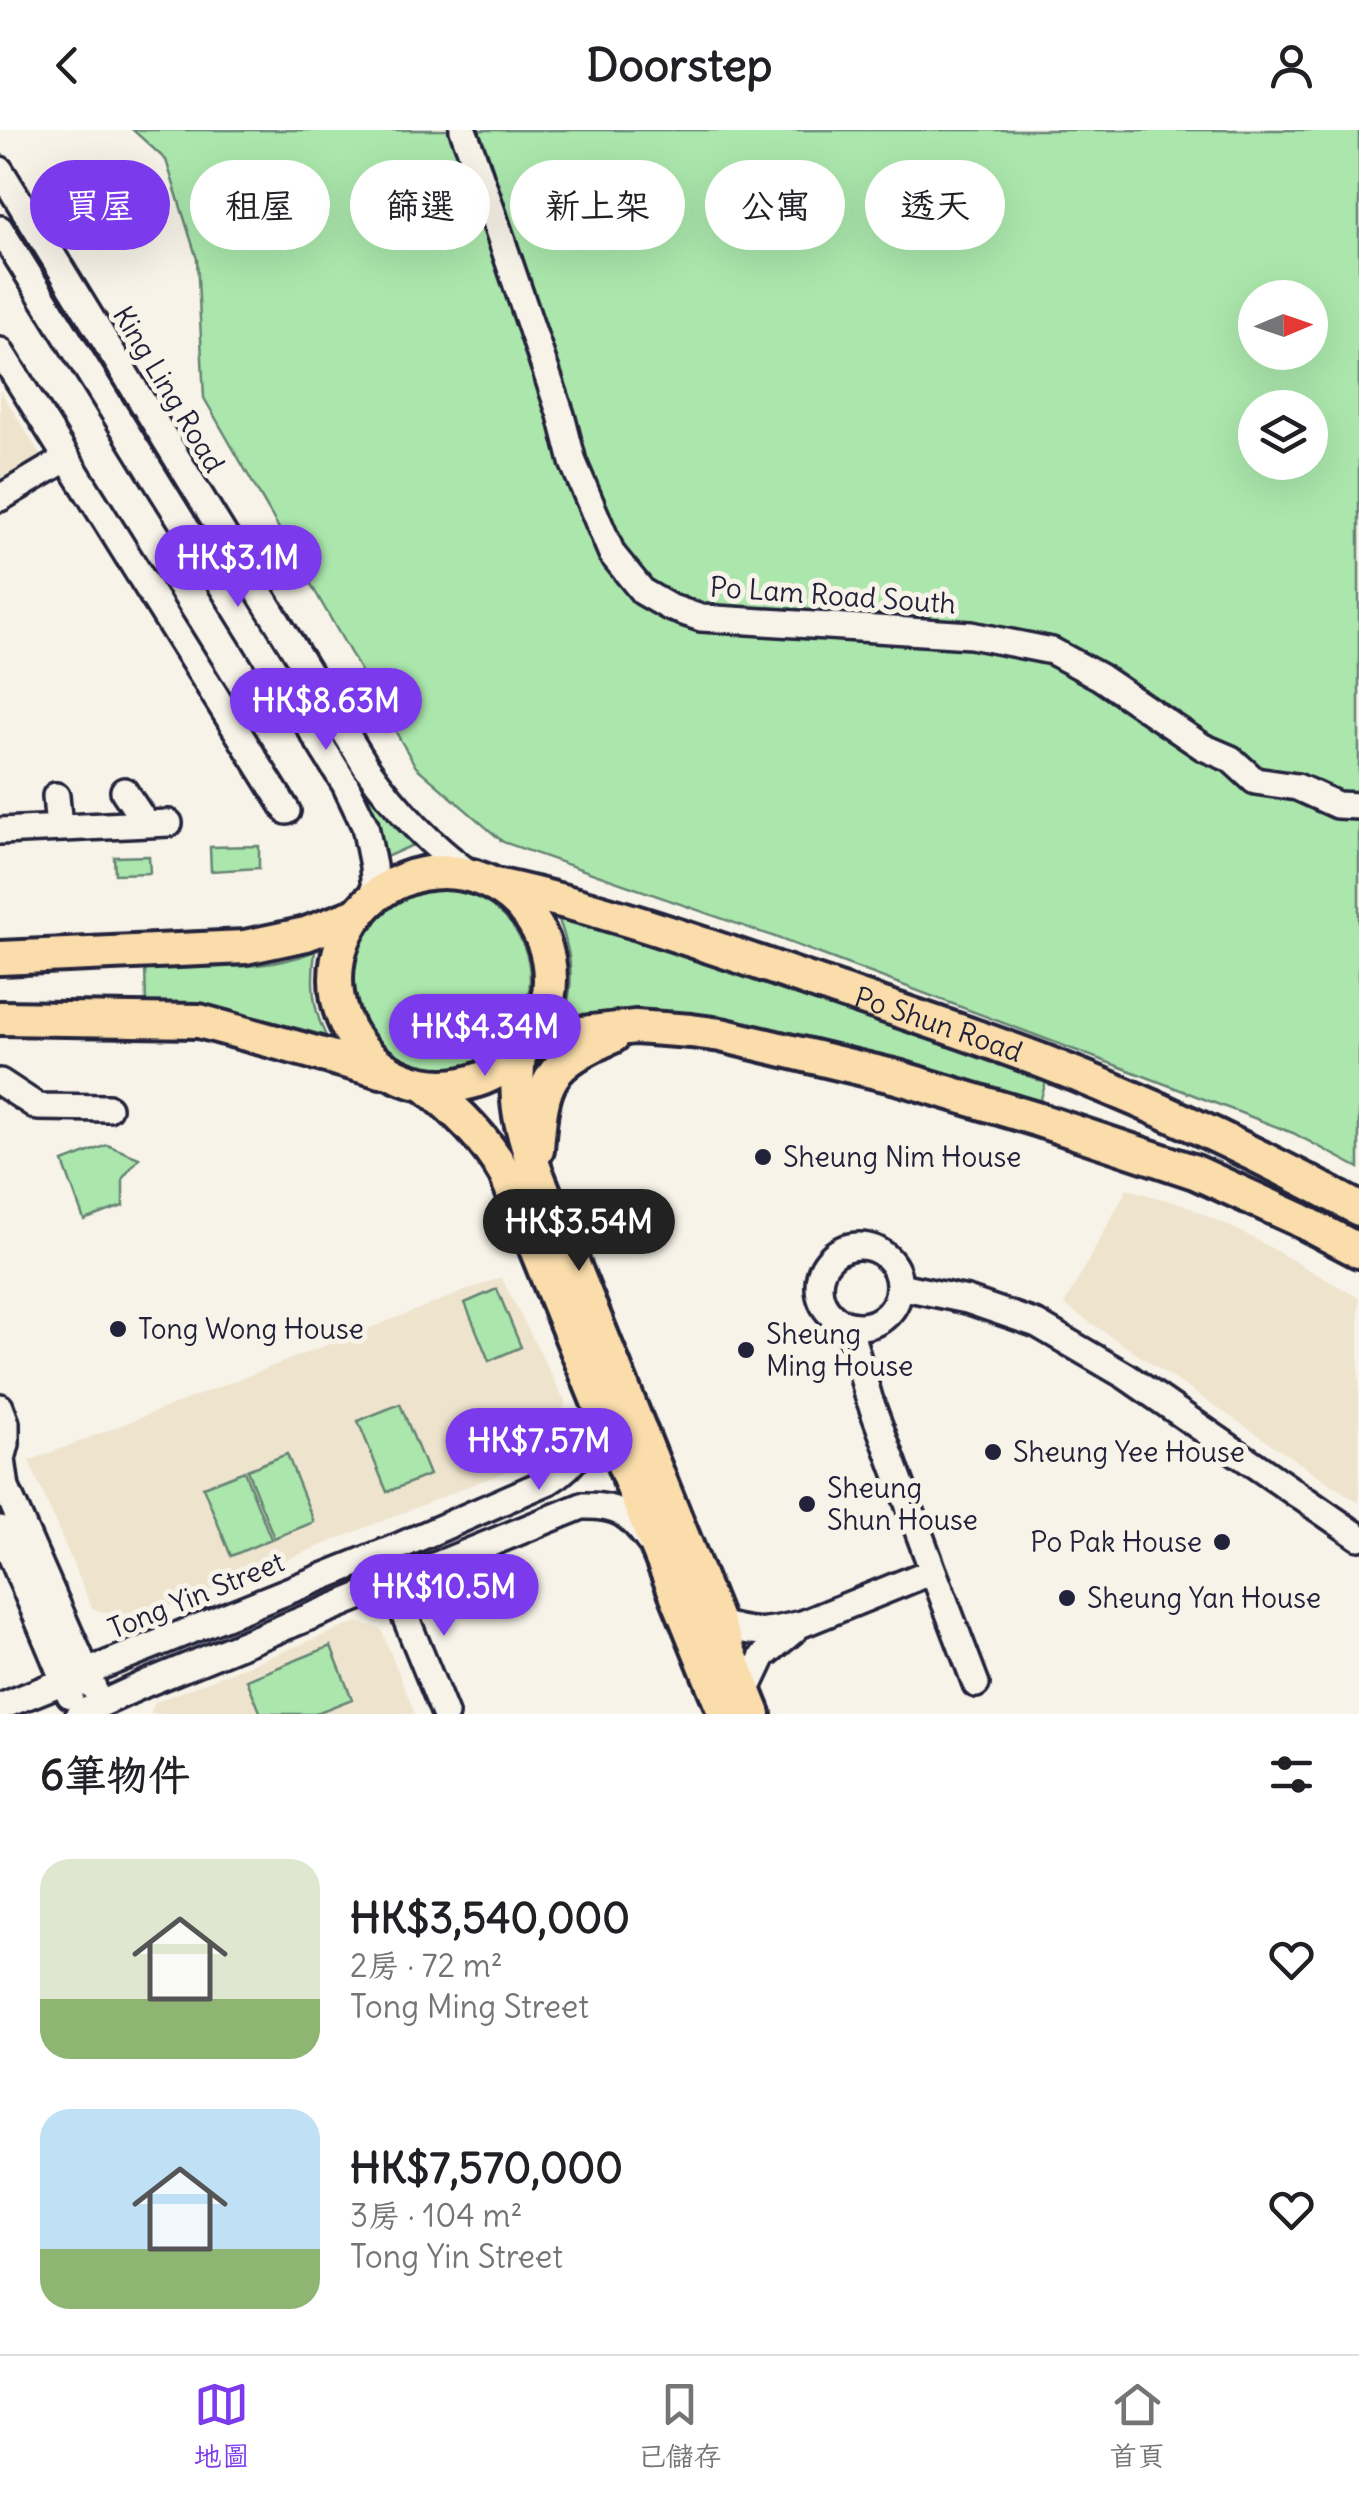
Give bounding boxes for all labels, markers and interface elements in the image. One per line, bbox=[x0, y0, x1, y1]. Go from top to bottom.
text: Doorstep bbox=[587, 37, 772, 93]
icon: back bbox=[40, 38, 95, 93]
icon: person bbox=[1264, 38, 1319, 93]
chip: 買屋 bbox=[30, 160, 170, 250]
chip: 租屋 bbox=[190, 160, 330, 250]
chip: 篩選 bbox=[350, 160, 490, 250]
chip: 新上架 bbox=[510, 160, 685, 250]
chip: 公寓 bbox=[705, 160, 845, 250]
chip: 透天 bbox=[865, 160, 1005, 250]
north arrow bbox=[1238, 280, 1328, 370]
map controls bbox=[1238, 280, 1328, 480]
street label: King Ling Road bbox=[105, 299, 233, 479]
button: layers bbox=[1238, 390, 1328, 480]
pin: HK$3.1M bbox=[146, 525, 330, 610]
text: HK$3.1M bbox=[177, 537, 299, 578]
street label: Po Lam Road South bbox=[709, 568, 957, 622]
pin: HK$8.63M bbox=[223, 668, 429, 753]
text: HK$8.63M bbox=[252, 680, 400, 721]
street label: Po Shun Road bbox=[850, 979, 1027, 1070]
pin: HK$4.34M bbox=[382, 994, 588, 1079]
text: HK$4.34M bbox=[411, 1006, 559, 1047]
place label: Sheung Nim House bbox=[783, 1139, 1021, 1175]
marker: Sheung Nim House bbox=[752, 1146, 774, 1168]
pin: HK$3.54M bbox=[476, 1189, 682, 1274]
text: HK$3.54M bbox=[505, 1201, 653, 1242]
place label: Tong Wong House bbox=[138, 1311, 364, 1347]
place label: Sheung Ming House bbox=[766, 1316, 913, 1384]
marker: Tong Wong House bbox=[107, 1318, 129, 1340]
marker: Sheung Ming House bbox=[735, 1339, 757, 1361]
pin: HK$7.57M bbox=[436, 1408, 642, 1493]
text: HK$7.57M bbox=[468, 1420, 610, 1461]
place label: Sheung Yee House bbox=[1013, 1434, 1245, 1470]
marker: Sheung Yee House bbox=[982, 1441, 1004, 1463]
place label: Sheung Shun House bbox=[827, 1470, 978, 1538]
marker: Sheung Shun House bbox=[796, 1493, 818, 1515]
place label: Po Pak House bbox=[1030, 1524, 1202, 1560]
marker: Po Pak House bbox=[1211, 1531, 1233, 1553]
street label: Tong Yin Street bbox=[103, 1543, 289, 1647]
pin: HK$10.5M bbox=[341, 1554, 547, 1639]
text: HK$10.5M bbox=[372, 1566, 516, 1607]
place label: Sheung Yan House bbox=[1087, 1580, 1321, 1616]
marker: Sheung Yan House bbox=[1056, 1587, 1078, 1609]
icon: filters bbox=[1264, 1747, 1319, 1802]
text: 6筆物件 bbox=[40, 1749, 190, 1801]
text: HK$3,540,000 bbox=[350, 1892, 630, 1944]
icon: home bbox=[120, 1899, 240, 2019]
icon: heart bbox=[1264, 1932, 1319, 1987]
text: 2房 · 72 m² bbox=[350, 1945, 503, 1986]
text: Tong Ming Street bbox=[350, 1986, 589, 2027]
text: HK$7,570,000 bbox=[350, 2142, 623, 2194]
icon: home bbox=[120, 2149, 240, 2269]
icon: heart bbox=[1264, 2182, 1319, 2237]
text: 3房 · 104 m² bbox=[350, 2195, 522, 2236]
text: Tong Yin Street bbox=[350, 2236, 563, 2277]
tab: 地圖 bbox=[194, 2377, 250, 2474]
tab: 已儲存 bbox=[637, 2377, 721, 2474]
tab: 首頁 bbox=[1109, 2377, 1165, 2474]

